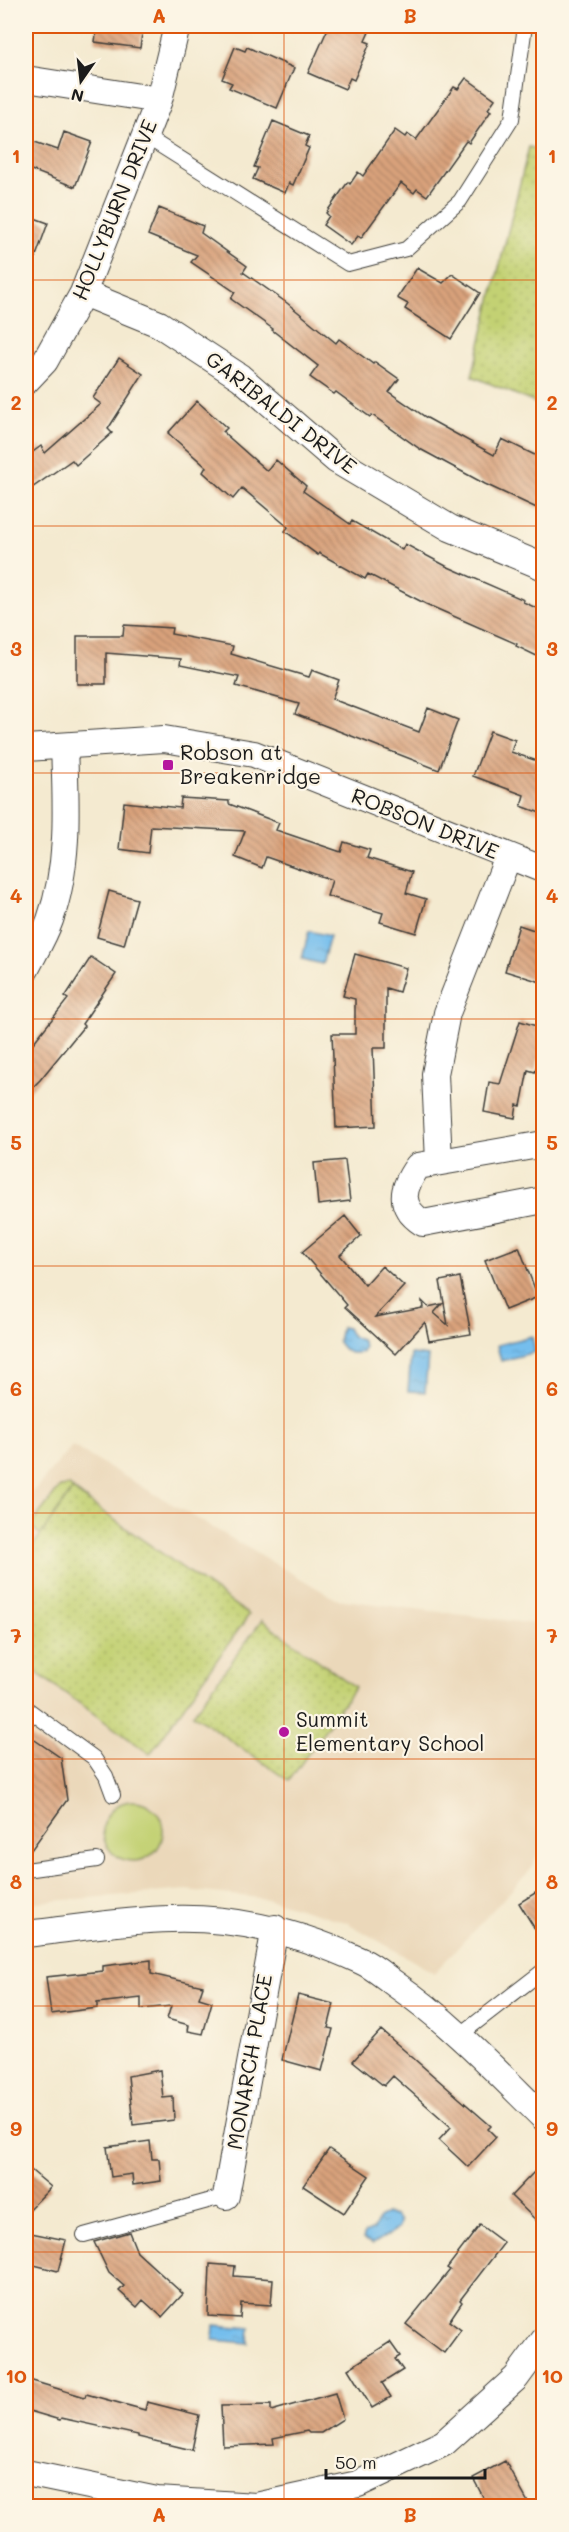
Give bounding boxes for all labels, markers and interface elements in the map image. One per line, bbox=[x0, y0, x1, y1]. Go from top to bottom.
text: A bbox=[152, 2, 166, 28]
text: B bbox=[403, 2, 417, 28]
north arrow bbox=[51, 51, 111, 111]
text: N bbox=[69, 84, 86, 108]
street label: HOLLYBURN DRIVE bbox=[65, 115, 162, 304]
text: 1 bbox=[12, 142, 20, 168]
text: 1 bbox=[548, 142, 556, 168]
street label: GARIBALDI DRIVE bbox=[201, 344, 363, 479]
text: 2 bbox=[10, 389, 22, 415]
text: 2 bbox=[546, 389, 558, 415]
text: 3 bbox=[10, 635, 22, 661]
text: 3 bbox=[546, 635, 558, 661]
place label: Robson at Breakenridge bbox=[180, 738, 321, 789]
marker: Robson at Breakenridge bbox=[161, 758, 175, 772]
street label: ROBSON DRIVE bbox=[348, 781, 503, 864]
text: 4 bbox=[10, 882, 23, 908]
text: 4 bbox=[546, 882, 559, 908]
text: 5 bbox=[10, 1129, 22, 1155]
text: 5 bbox=[546, 1129, 558, 1155]
text: 6 bbox=[10, 1375, 22, 1401]
text: 6 bbox=[546, 1375, 558, 1401]
text: 7 bbox=[10, 1622, 22, 1648]
text: 7 bbox=[546, 1622, 558, 1648]
place label: Summit Elementary School bbox=[296, 1705, 484, 1756]
marker: Summit Elementary School bbox=[277, 1725, 291, 1739]
text: 8 bbox=[10, 1868, 22, 1894]
text: 8 bbox=[546, 1868, 558, 1894]
street label: MONARCH PLACE bbox=[220, 1972, 277, 2152]
text: 9 bbox=[10, 2115, 22, 2141]
text: 9 bbox=[546, 2115, 558, 2141]
text: 10 bbox=[5, 2362, 27, 2388]
text: 10 bbox=[541, 2362, 563, 2388]
scale bar bbox=[326, 2442, 485, 2480]
text: 50 m bbox=[335, 2450, 377, 2474]
text: A bbox=[152, 2501, 166, 2527]
text: B bbox=[403, 2501, 417, 2527]

